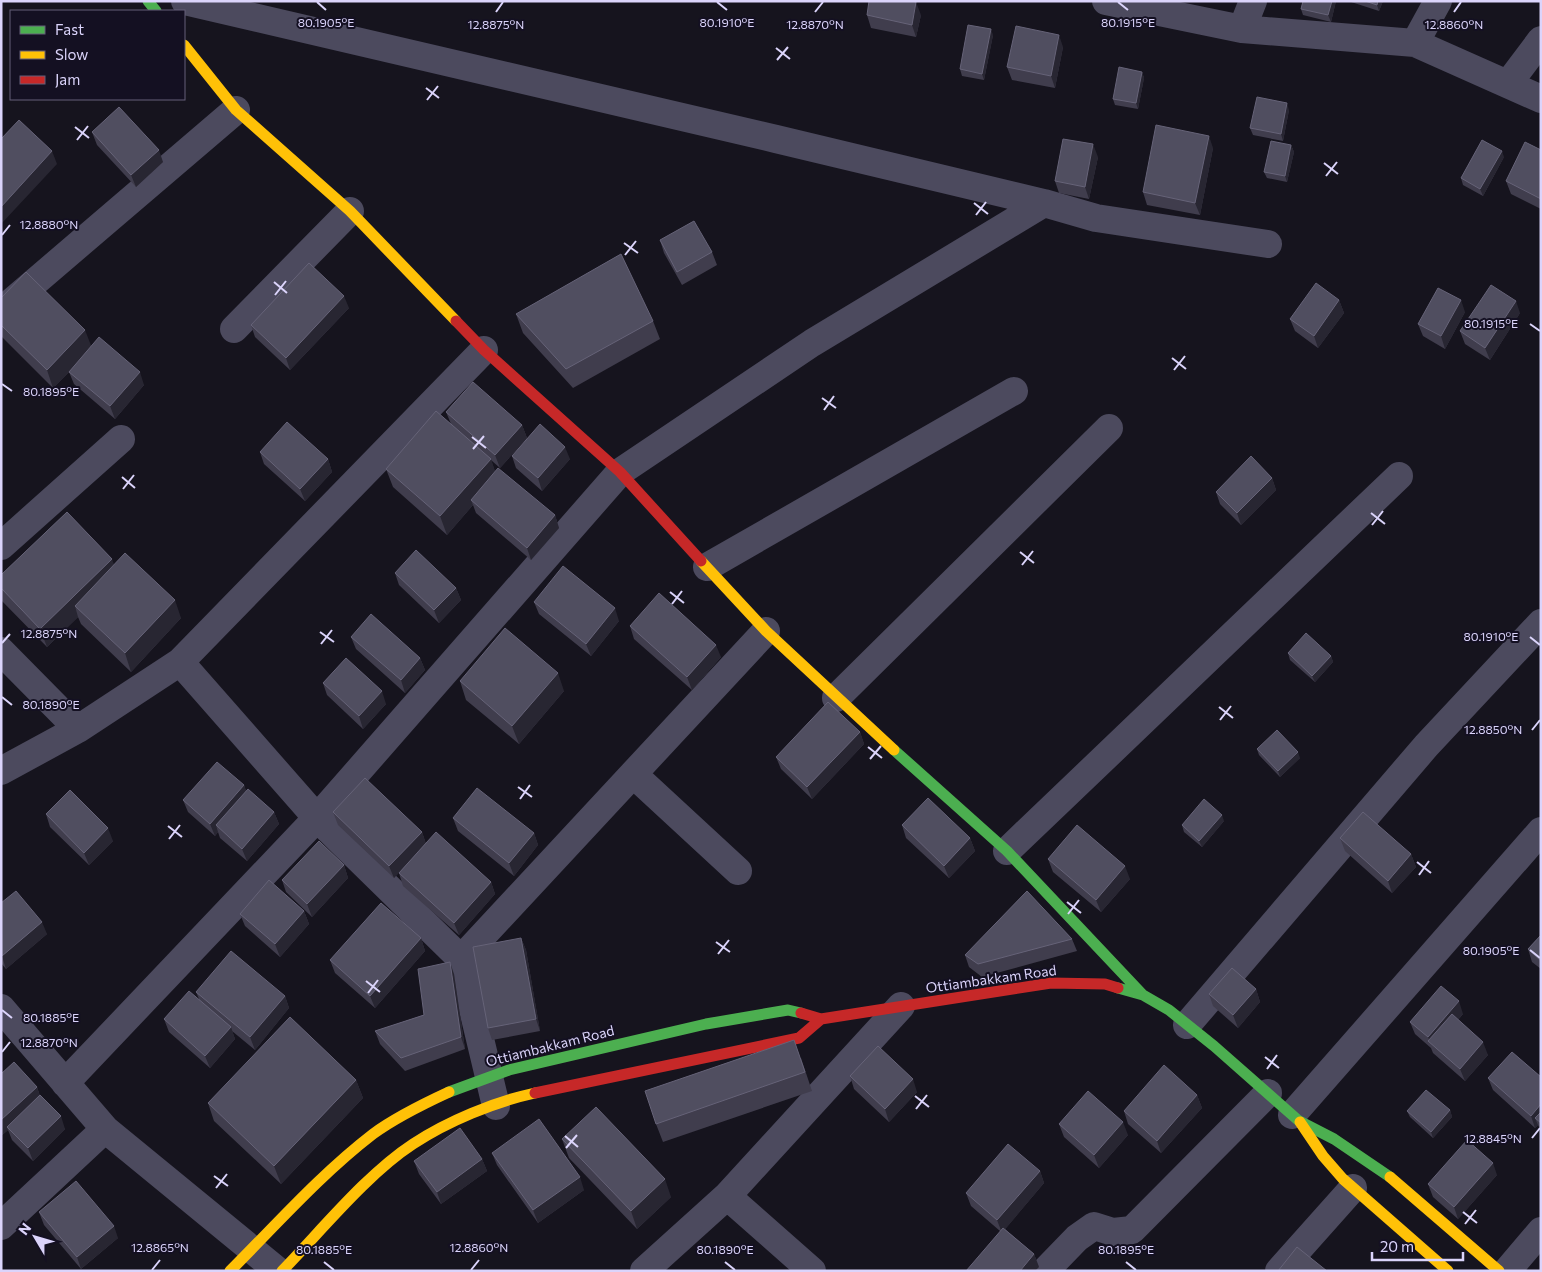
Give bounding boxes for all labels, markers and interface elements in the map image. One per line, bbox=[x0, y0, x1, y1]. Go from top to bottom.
legend bbox=[10, 10, 185, 100]
text: 80.1905°E bbox=[298, 15, 354, 29]
text: 80.1910°E bbox=[700, 15, 754, 29]
text: 80.1915°E bbox=[1101, 15, 1155, 29]
text: 12.8875°N bbox=[468, 17, 524, 31]
text: 12.8870°N bbox=[786, 17, 844, 31]
text: 12.8860°N bbox=[1425, 17, 1483, 31]
text: Fast bbox=[55, 20, 84, 38]
text: Slow bbox=[55, 45, 88, 63]
text: Jam bbox=[55, 70, 80, 88]
text: 12.8880°N bbox=[20, 217, 78, 231]
text: 80.1915°E bbox=[1464, 316, 1518, 330]
text: 80.1895°E bbox=[23, 384, 79, 398]
text: 12.8875°N bbox=[21, 626, 77, 640]
text: 80.1910°E bbox=[1464, 629, 1518, 643]
text: 80.1890°E bbox=[22, 697, 80, 711]
text: 12.8850°N bbox=[1464, 722, 1522, 736]
text: 80.1905°E bbox=[1463, 943, 1519, 957]
street label: Ottiambakkam Road bbox=[925, 961, 1057, 996]
text: 80.1885°E bbox=[23, 1010, 79, 1024]
street label: Ottiambakkam Road bbox=[484, 1021, 616, 1070]
text: 12.8870°N bbox=[20, 1035, 78, 1049]
text: 12.8845°N bbox=[1464, 1131, 1522, 1145]
north arrow bbox=[10, 1212, 60, 1262]
text: N bbox=[14, 1219, 34, 1238]
scale bar bbox=[1372, 1230, 1463, 1262]
text: 20 m bbox=[1380, 1237, 1414, 1255]
text: 12.8865°N bbox=[131, 1240, 189, 1254]
text: 12.8860°N bbox=[450, 1240, 508, 1254]
text: 80.1885°E bbox=[296, 1242, 352, 1256]
text: 80.1890°E bbox=[696, 1242, 754, 1256]
text: 80.1895°E bbox=[1098, 1242, 1154, 1256]

